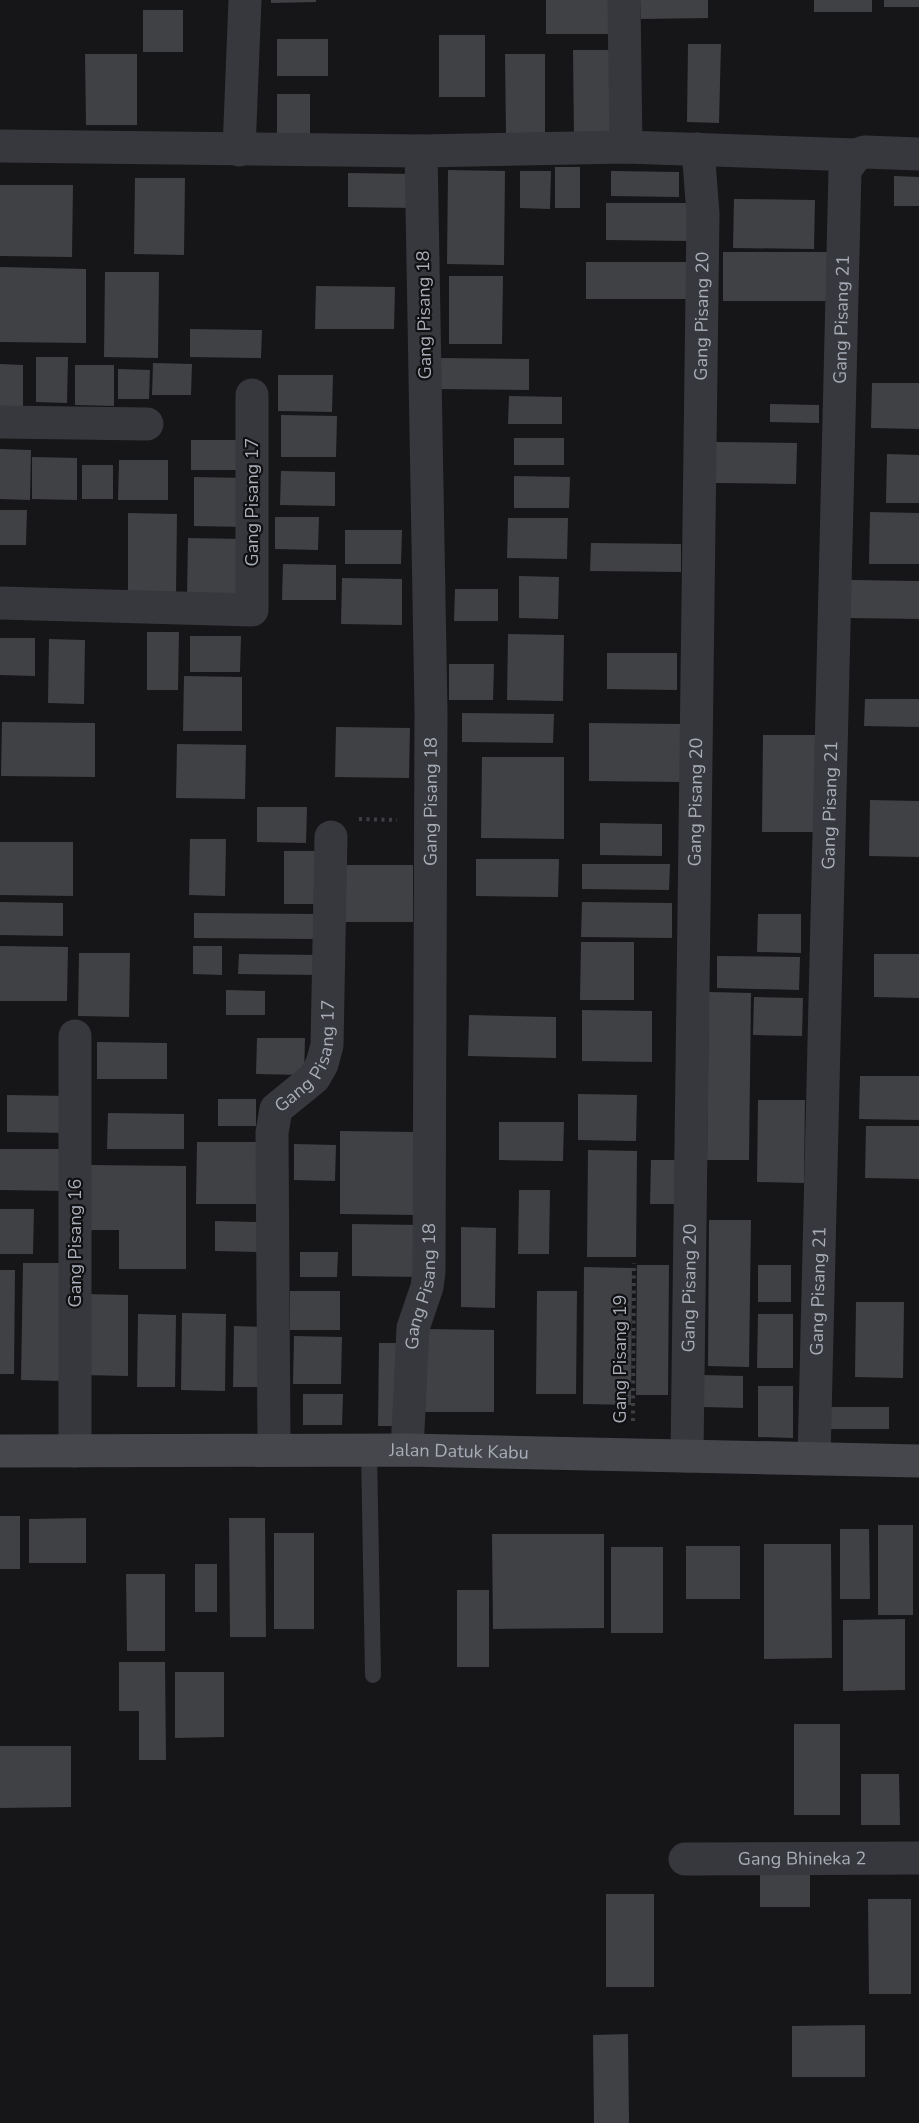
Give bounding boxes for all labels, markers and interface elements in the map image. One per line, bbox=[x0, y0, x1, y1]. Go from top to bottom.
street label: Gang Pisang 18 bbox=[411, 250, 437, 380]
street label: Gang Pisang 20 bbox=[689, 251, 715, 381]
street label: Gang Pisang 21 bbox=[828, 255, 855, 384]
street label: Gang Pisang 17 bbox=[240, 438, 264, 566]
street label: Gang Pisang 18 bbox=[418, 737, 443, 866]
street label: Gang Pisang 20 bbox=[683, 737, 708, 867]
street label: Gang Pisang 21 bbox=[816, 740, 843, 870]
street label: Gang Pisang 17 bbox=[269, 999, 340, 1118]
street label: Gang Pisang 16 bbox=[63, 1179, 87, 1307]
street label: Gang Pisang 18 bbox=[400, 1223, 441, 1350]
street label: Gang Pisang 20 bbox=[676, 1223, 702, 1353]
street label: Gang Pisang 21 bbox=[804, 1226, 832, 1356]
street label: Gang Pisang 19 bbox=[608, 1295, 632, 1423]
street label: Jalan Datuk Kabu bbox=[388, 1438, 529, 1465]
street label: Gang Bhineka 2 bbox=[738, 1846, 866, 1871]

